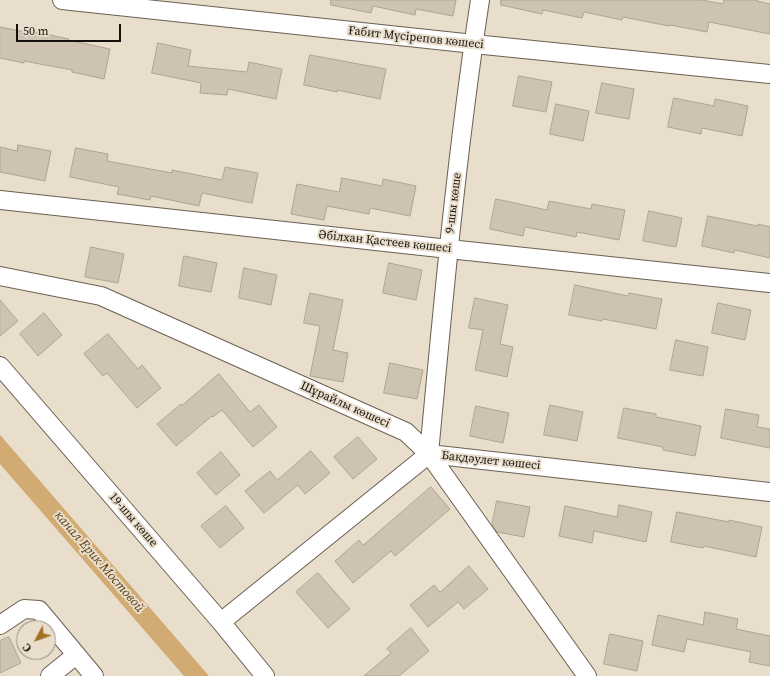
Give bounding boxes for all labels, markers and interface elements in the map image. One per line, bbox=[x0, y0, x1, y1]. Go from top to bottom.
scale bar bbox=[18, 16, 123, 42]
text: 50 m bbox=[23, 23, 49, 39]
street label: Ғабит Мүсірепов көшесi bbox=[348, 24, 484, 52]
street label: 9-шы көше bbox=[443, 172, 465, 234]
street label: Әбілхан Қастеев көшесi bbox=[318, 228, 452, 256]
street label: Шұрайлы көшесі bbox=[298, 379, 392, 431]
street label: Бақдәулет көшесi bbox=[441, 449, 541, 473]
street label: 19-шы көше bbox=[106, 490, 160, 550]
water label: канал Ерик Мостовой bbox=[51, 508, 147, 616]
north arrow bbox=[16, 620, 56, 660]
text: С bbox=[19, 640, 35, 655]

